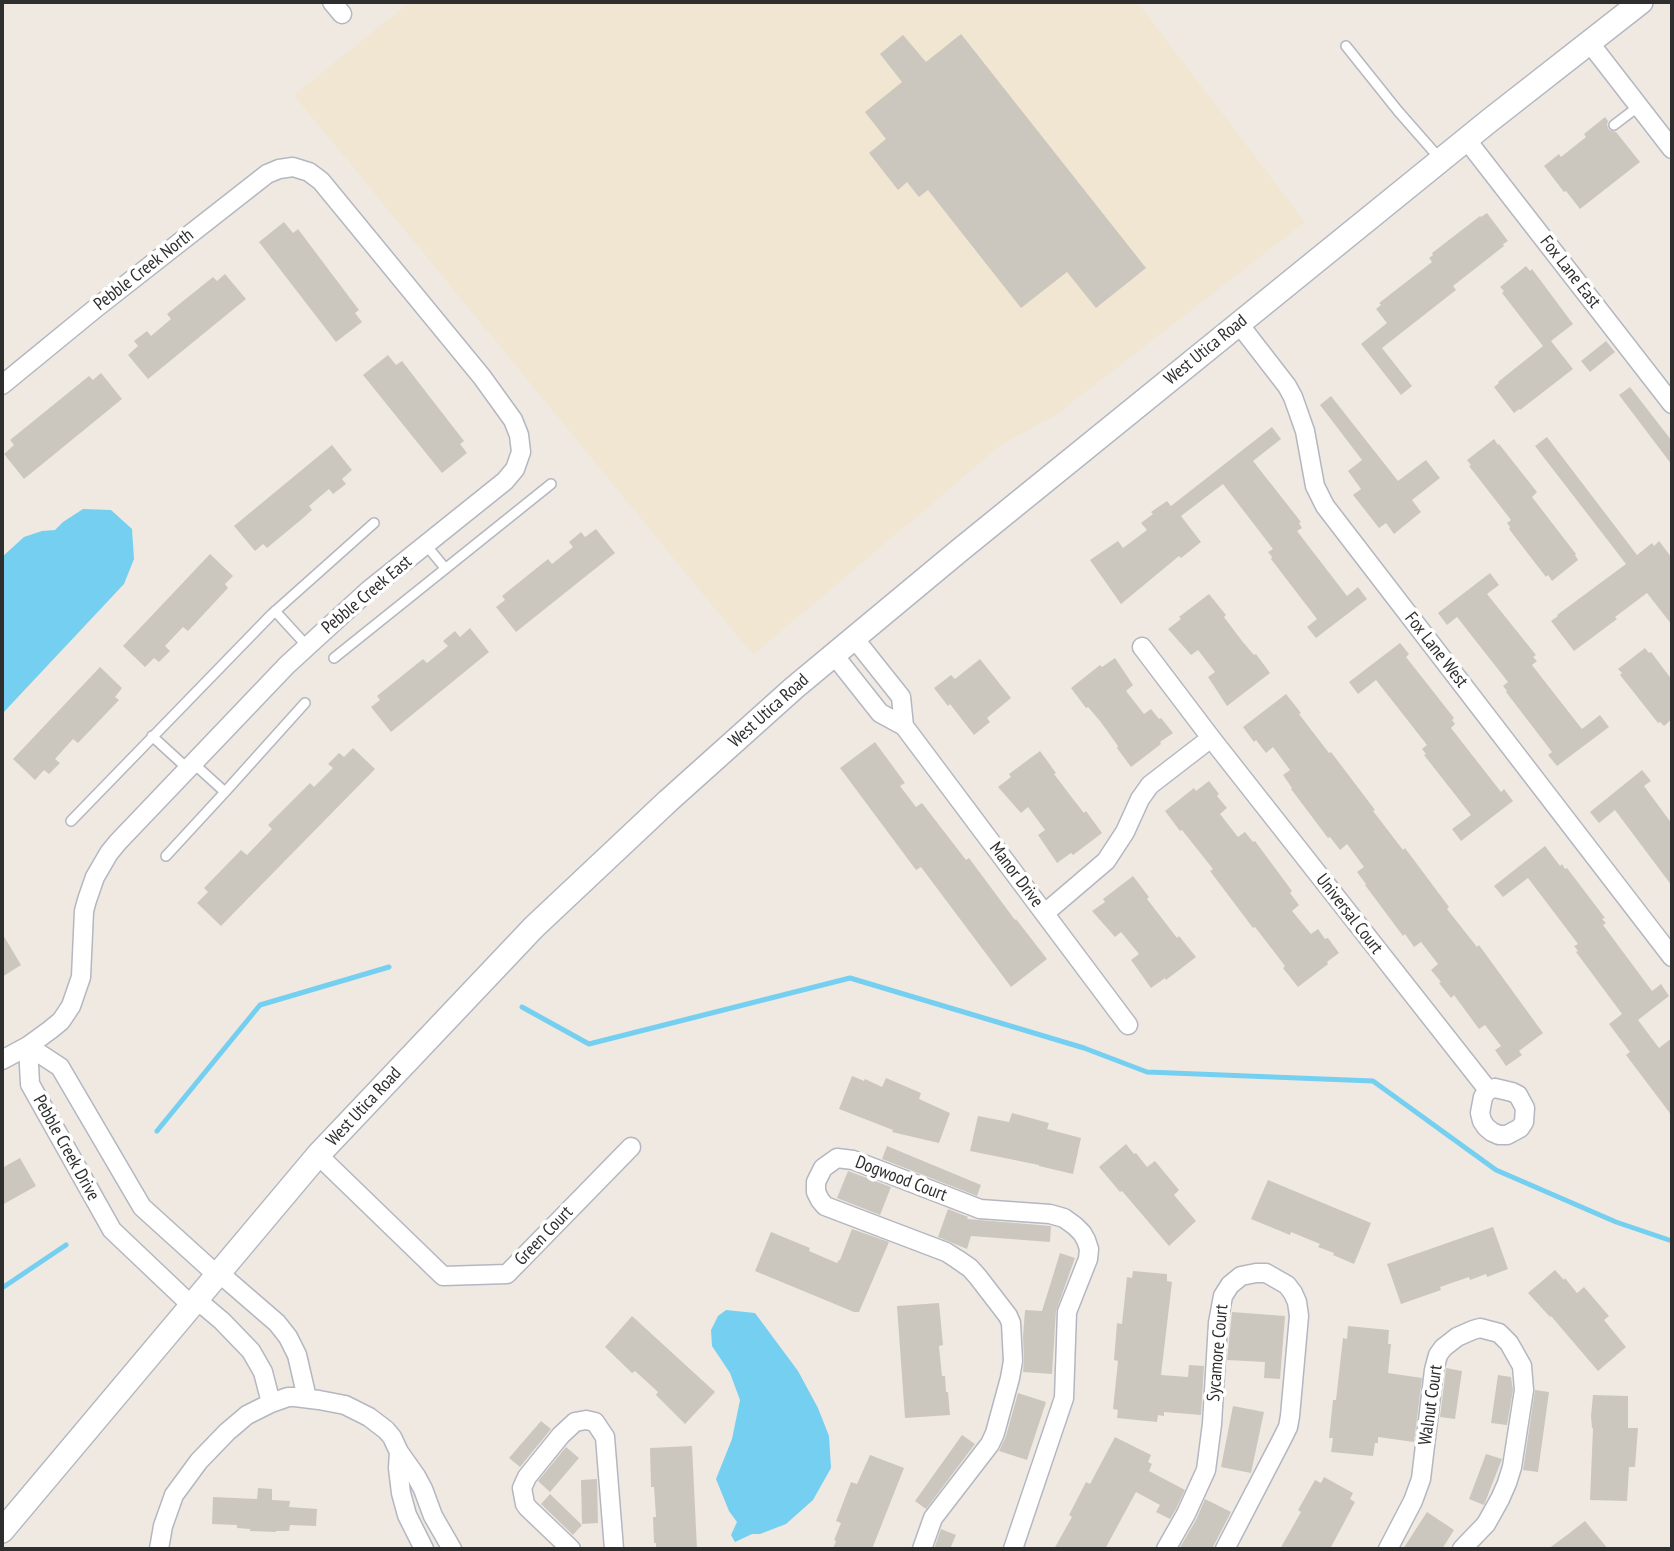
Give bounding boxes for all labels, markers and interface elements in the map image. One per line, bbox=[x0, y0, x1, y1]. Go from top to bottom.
street label: Pebble Creek North bbox=[90, 224, 198, 316]
street label: Fox Lane East bbox=[1535, 232, 1605, 312]
street label: West Utica Road bbox=[1160, 310, 1252, 390]
street label: Pebble Creek East bbox=[318, 551, 416, 639]
street label: Fox Lane West bbox=[1400, 608, 1472, 692]
street label: West Utica Road bbox=[725, 669, 813, 753]
street label: Manor Drive bbox=[985, 838, 1047, 912]
street label: Universal Court bbox=[1311, 870, 1387, 958]
street label: West Utica Road bbox=[322, 1063, 406, 1151]
street label: Pebble Creek Drive bbox=[28, 1091, 104, 1205]
street label: Dogwood Court bbox=[852, 1152, 950, 1206]
street label: Green Court bbox=[511, 1202, 577, 1270]
street label: Sycamore Court bbox=[1203, 1304, 1233, 1402]
street label: Walnut Court bbox=[1415, 1363, 1447, 1447]

